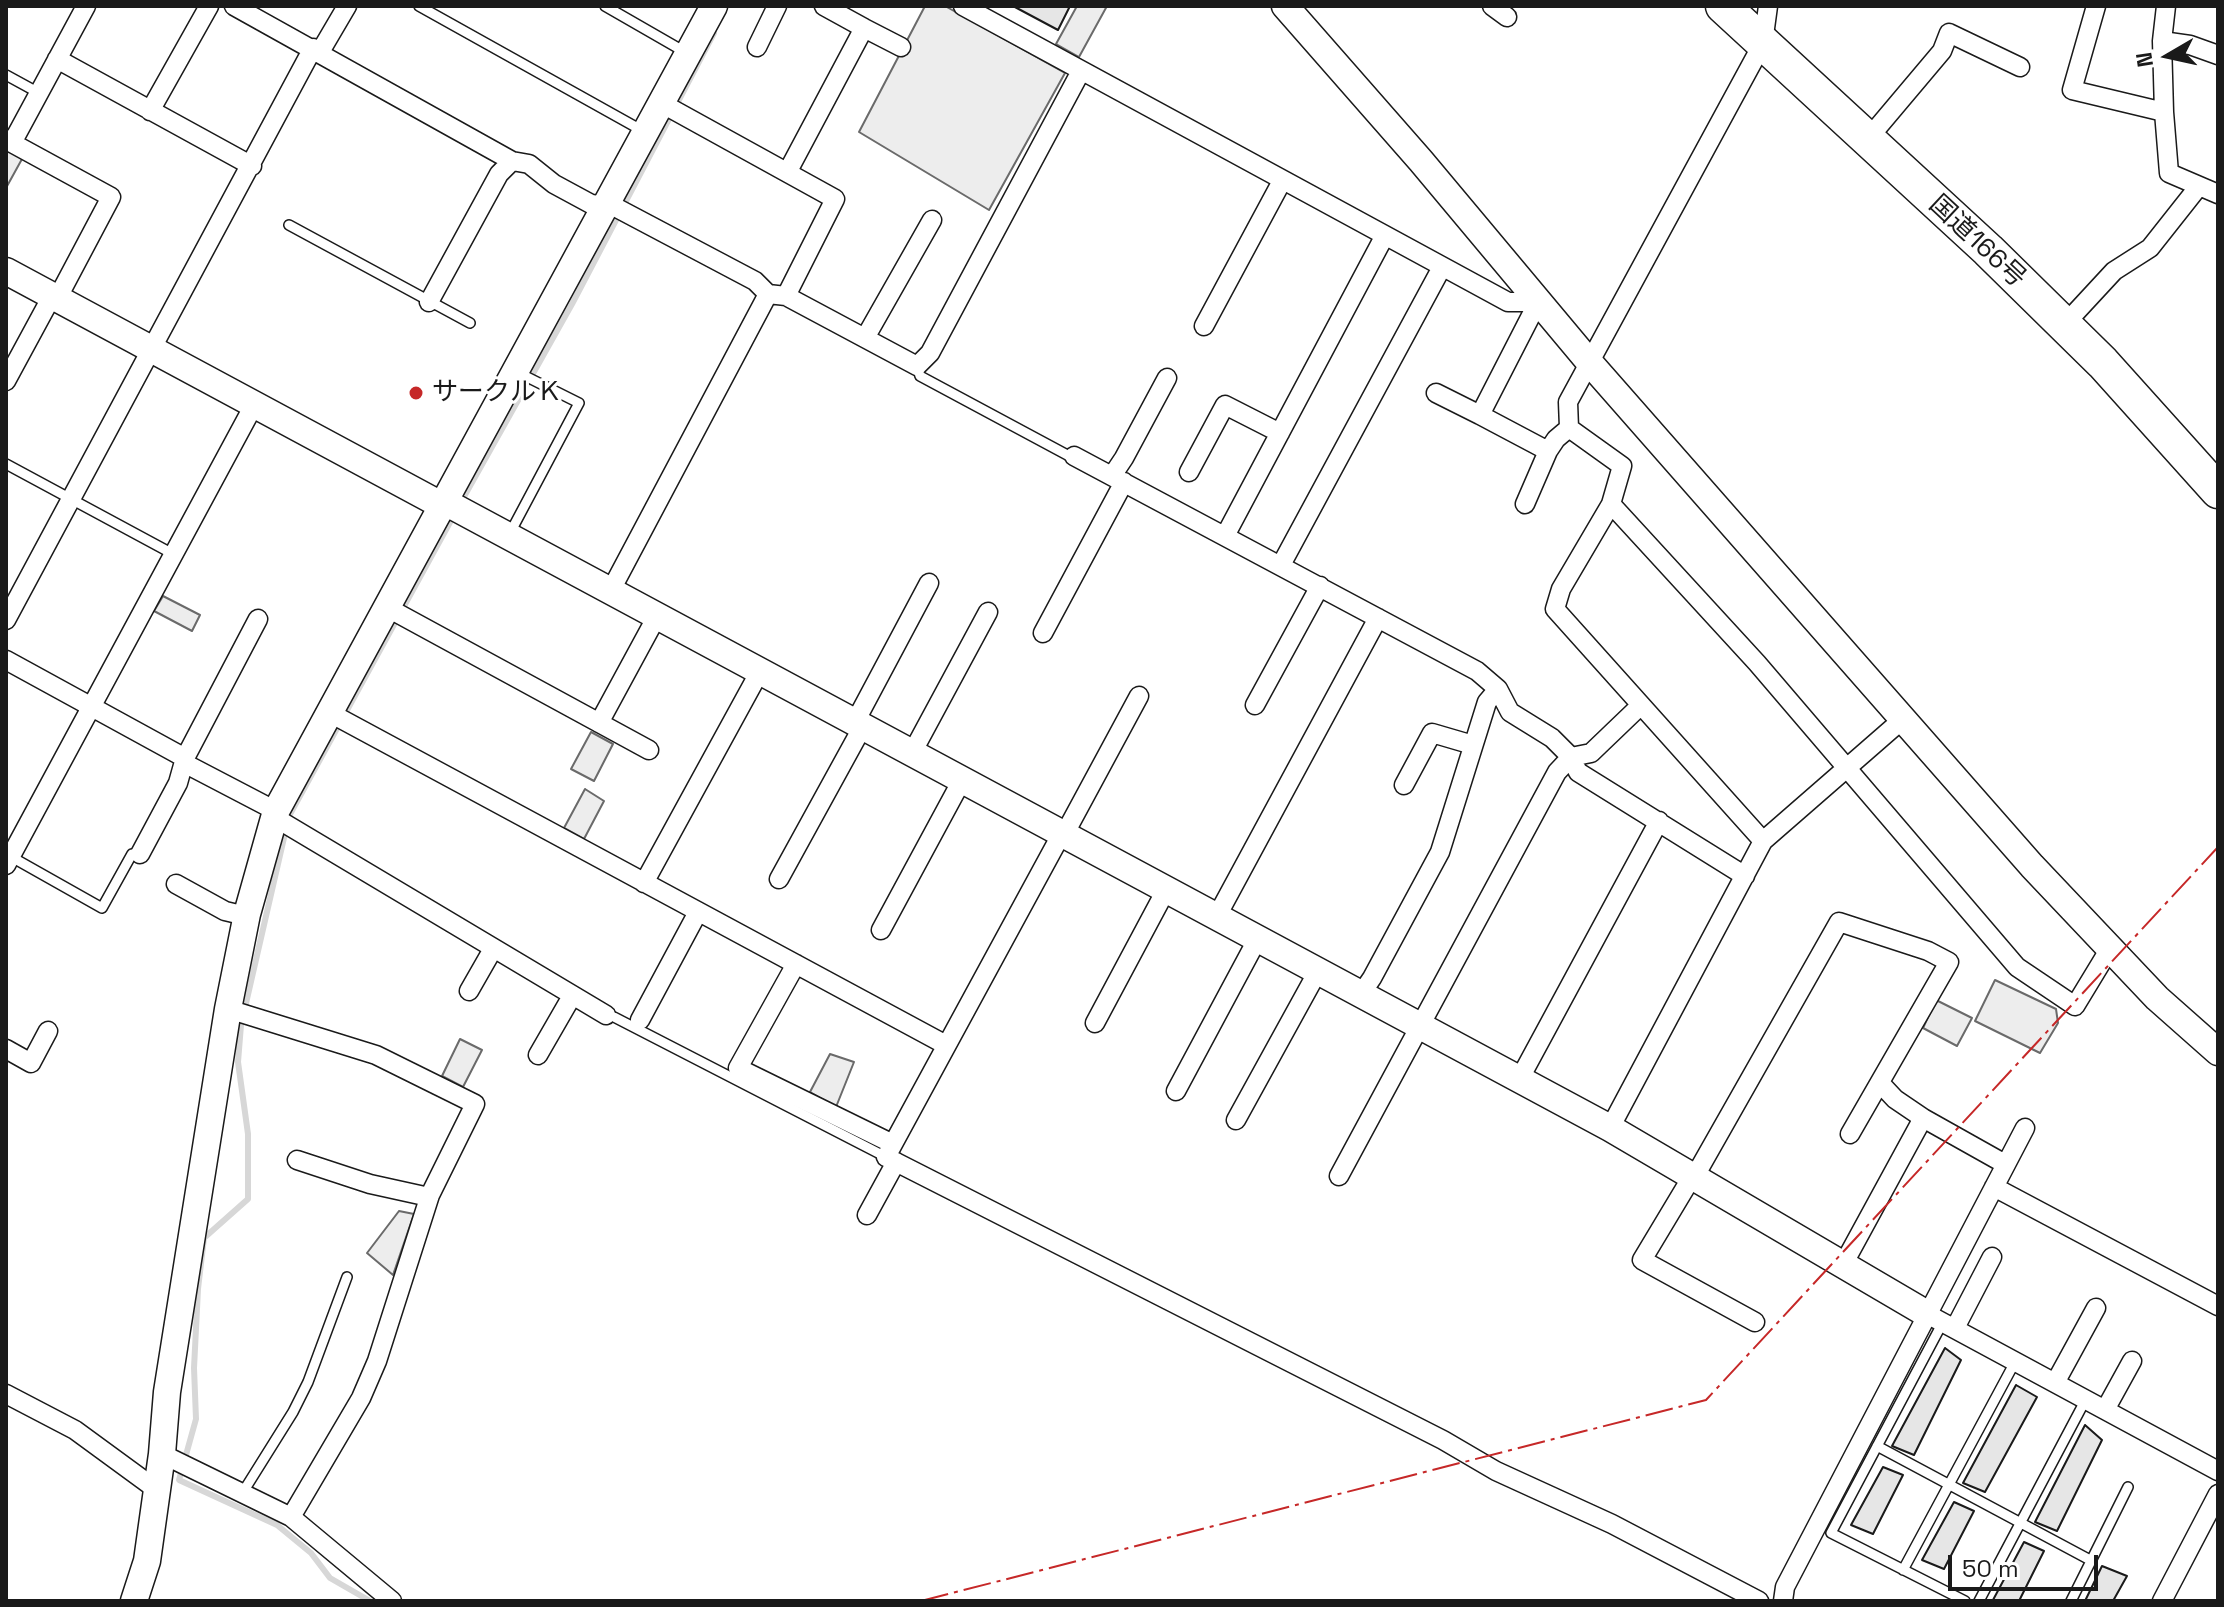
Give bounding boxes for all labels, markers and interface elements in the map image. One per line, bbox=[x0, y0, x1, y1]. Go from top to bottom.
north arrow bbox=[2128, 16, 2208, 96]
text: N bbox=[2129, 50, 2159, 69]
street label: 国道166号 bbox=[1922, 189, 2032, 295]
place label: サークルＫ bbox=[432, 377, 562, 409]
marker: サークルＫ bbox=[407, 384, 425, 402]
scale bar bbox=[1952, 1539, 2102, 1589]
text: 50 m bbox=[1962, 1553, 2019, 1584]

